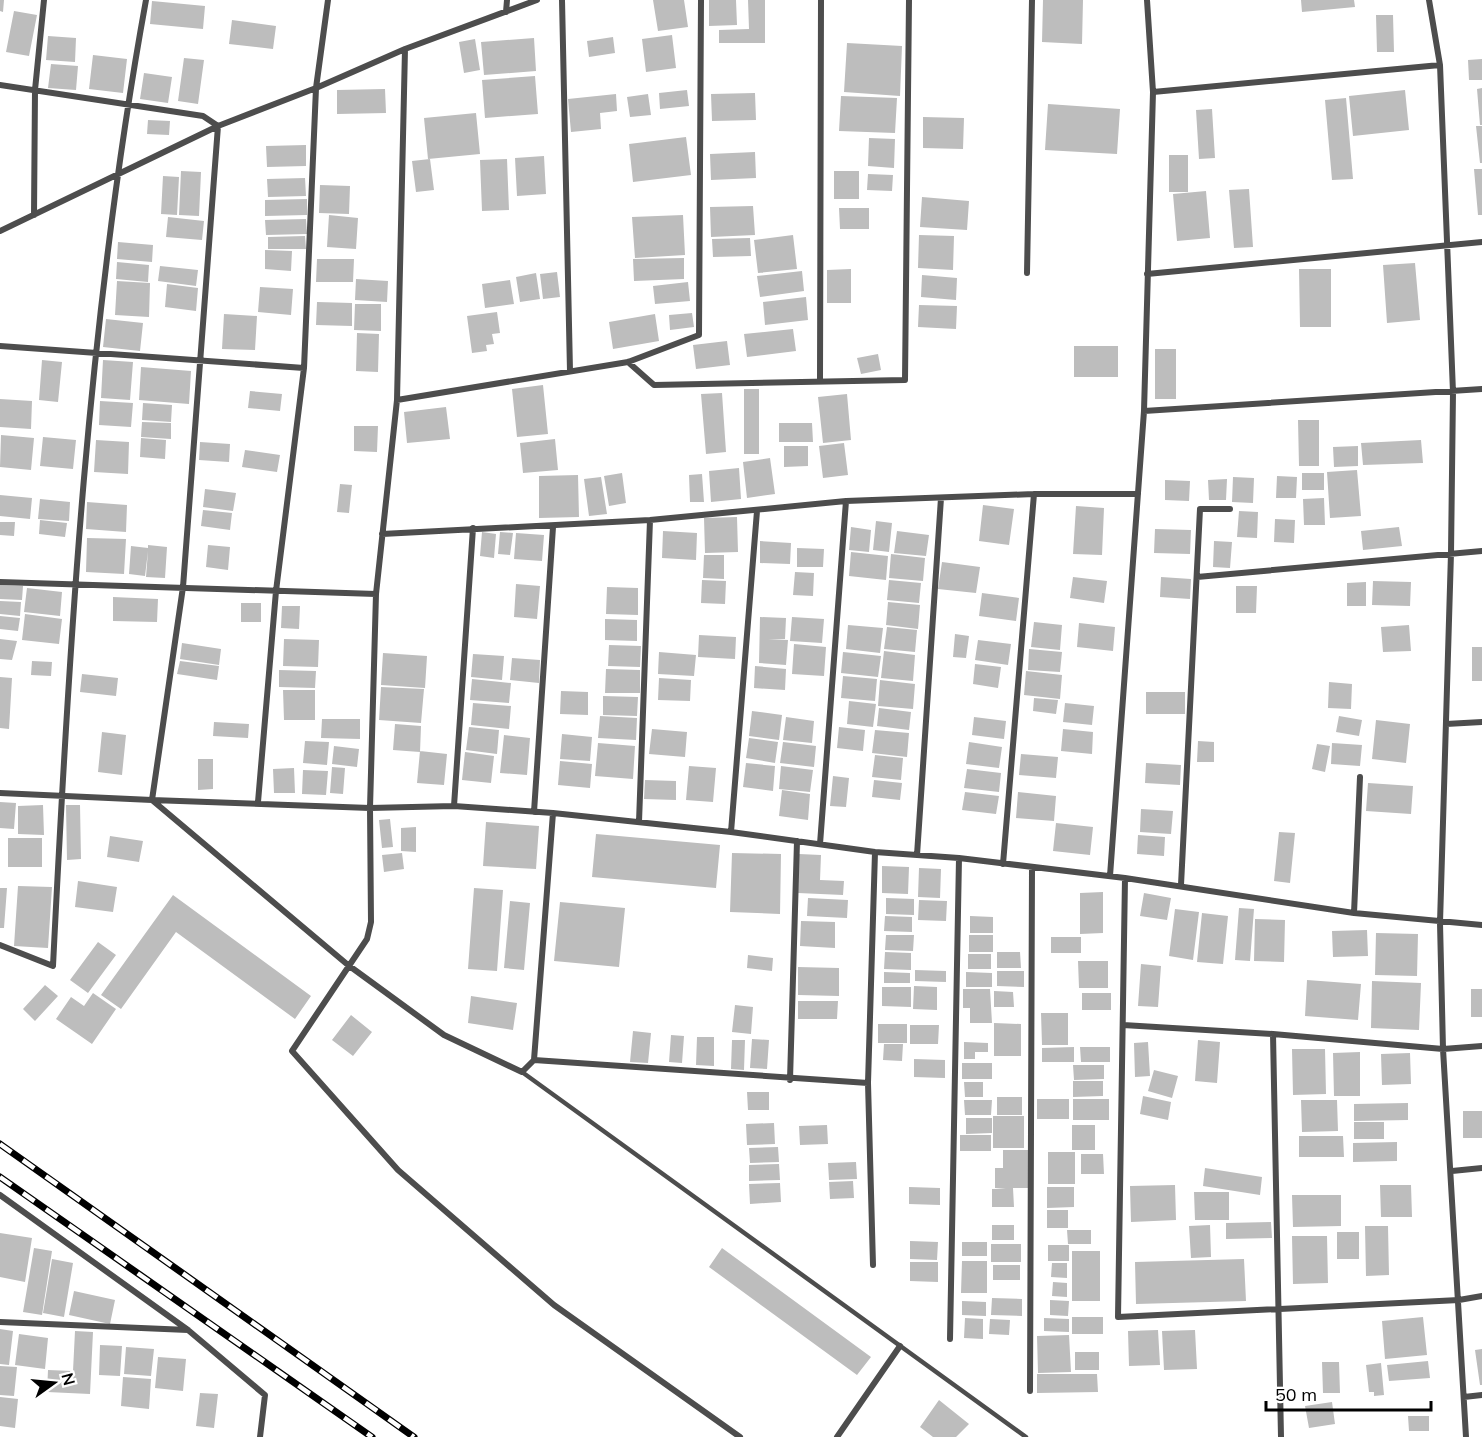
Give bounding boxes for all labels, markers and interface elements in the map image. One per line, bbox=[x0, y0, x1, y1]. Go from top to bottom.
north arrow bbox=[24, 1353, 84, 1413]
text: N bbox=[57, 1371, 80, 1388]
scale bar bbox=[1266, 1374, 1431, 1412]
text: 50 m bbox=[1275, 1383, 1317, 1406]

